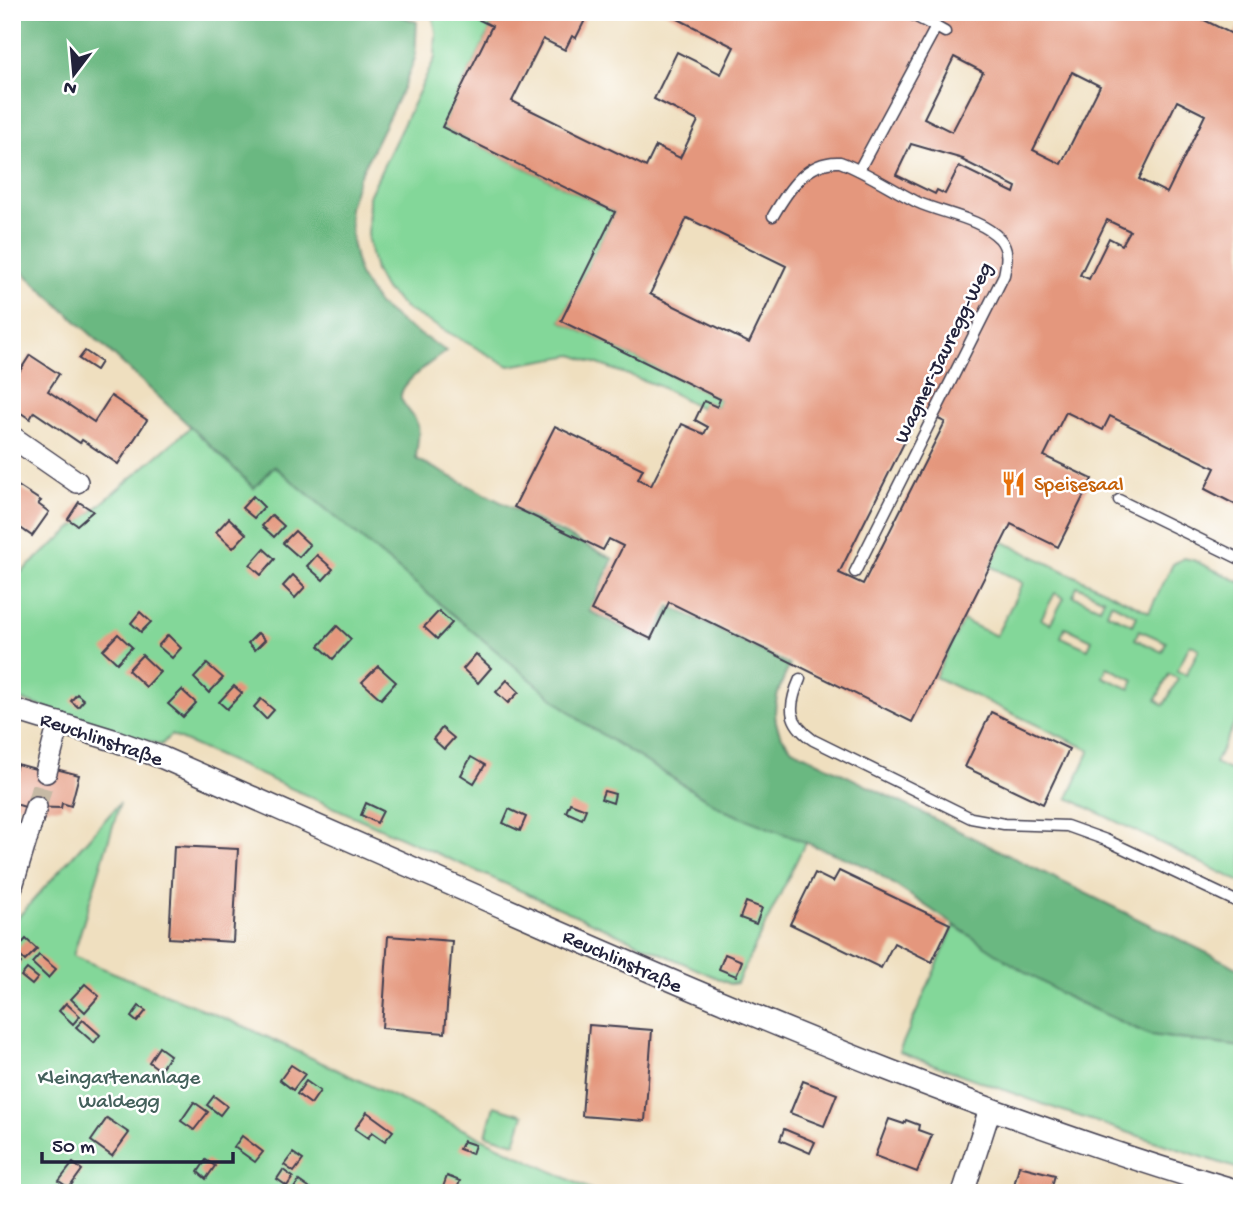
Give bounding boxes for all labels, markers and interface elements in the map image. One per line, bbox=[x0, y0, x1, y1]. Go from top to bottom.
north arrow bbox=[38, 38, 108, 108]
text: N bbox=[61, 74, 79, 100]
street label: Wagner-Jauregg-Weg bbox=[890, 259, 1000, 448]
restaurant icon: Speisesaal bbox=[1000, 469, 1028, 497]
place label: Speisesaal bbox=[1034, 474, 1124, 499]
street label: Reuchlinstraße bbox=[36, 709, 167, 774]
street label: Reuchlinstraße bbox=[558, 926, 686, 1001]
park label: Kleingartenanlage Waldegg bbox=[38, 1067, 201, 1116]
scale bar bbox=[42, 1121, 233, 1165]
text: 50 m bbox=[52, 1136, 95, 1161]

